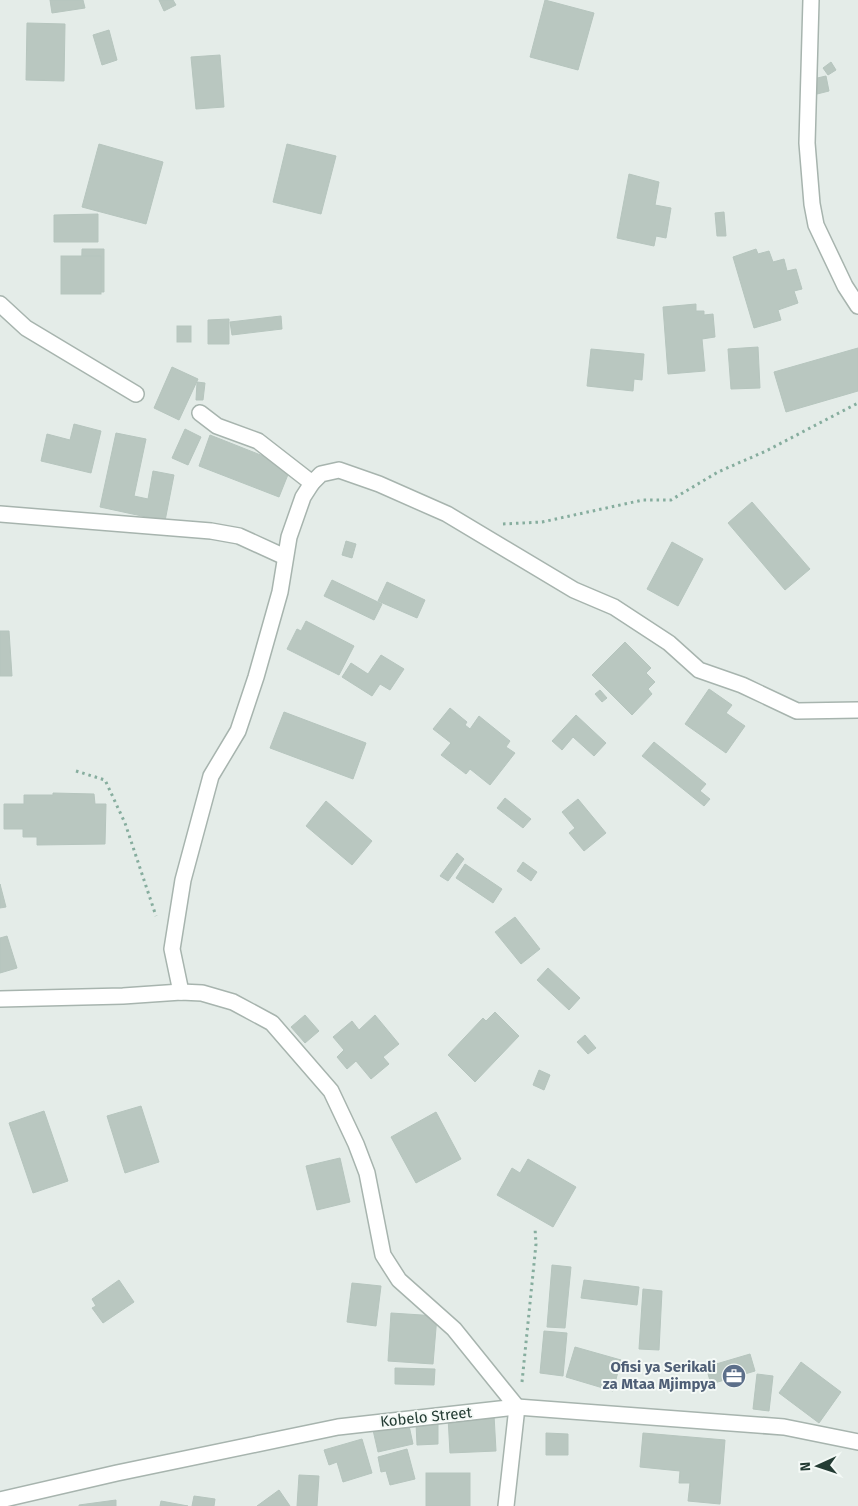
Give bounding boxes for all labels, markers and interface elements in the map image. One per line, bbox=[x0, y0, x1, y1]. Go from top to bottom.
place label: Ofisi ya Serikali za Mtaa Mjimpya bbox=[603, 1358, 716, 1393]
office icon: Ofisi ya Serikali za Mtaa Mjimpya bbox=[721, 1363, 747, 1389]
street label: Kobelo Street bbox=[379, 1403, 473, 1431]
north arrow bbox=[793, 1441, 843, 1491]
text: N bbox=[797, 1462, 814, 1472]

